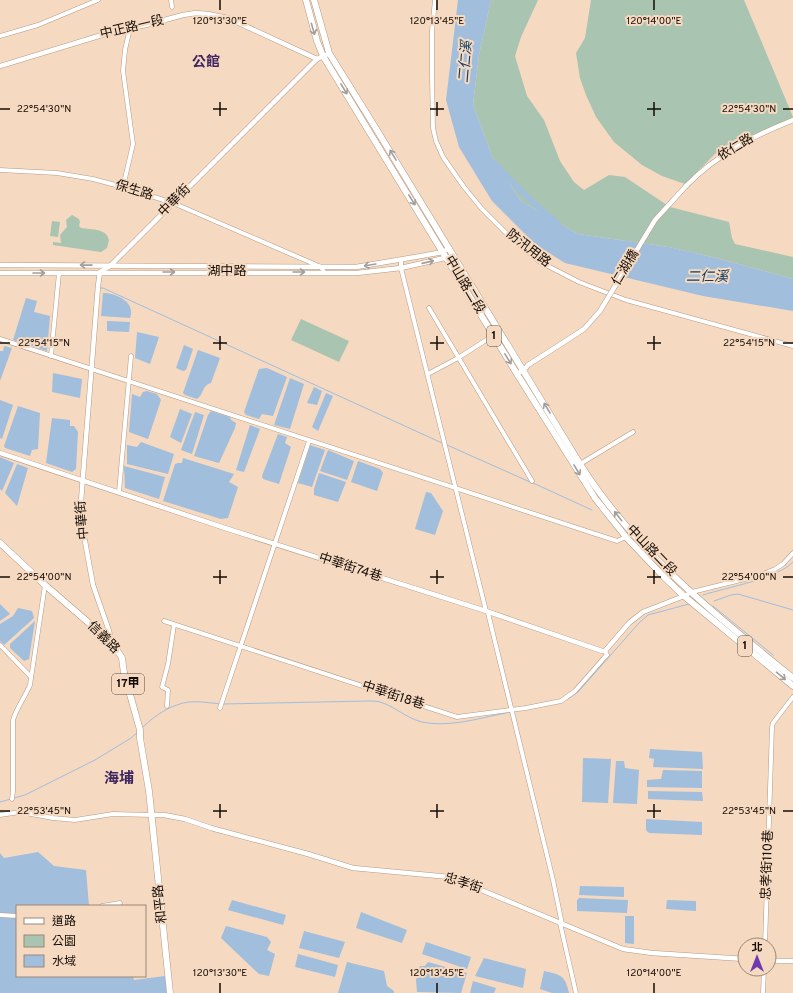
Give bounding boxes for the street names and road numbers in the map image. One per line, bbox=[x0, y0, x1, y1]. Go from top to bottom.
street label: 中正路一段 bbox=[99, 13, 165, 43]
street label: 依仁路 bbox=[715, 130, 757, 165]
street label: 保生路 bbox=[113, 178, 155, 204]
street label: 中華街 bbox=[156, 182, 194, 220]
street label: 防汛用路 bbox=[503, 227, 553, 271]
street label: 仁湖橋 bbox=[608, 247, 643, 289]
street label: 中山路二段 bbox=[440, 253, 488, 317]
street label: 湖中路 bbox=[207, 264, 247, 280]
road number: 1 bbox=[487, 326, 501, 346]
street label: 中華街 bbox=[73, 500, 93, 540]
street label: 中山路二段 bbox=[623, 522, 679, 580]
street label: 中華街74巷 bbox=[316, 550, 384, 586]
street label: 信義路 bbox=[84, 619, 122, 657]
road number: 1 bbox=[738, 636, 752, 656]
road number: 17甲 bbox=[112, 674, 144, 694]
street label: 中華街18巷 bbox=[360, 678, 426, 714]
street label: 忠孝街110巷 bbox=[759, 830, 777, 900]
street label: 忠孝街 bbox=[442, 870, 484, 898]
street label: 和平路 bbox=[151, 884, 171, 924]

